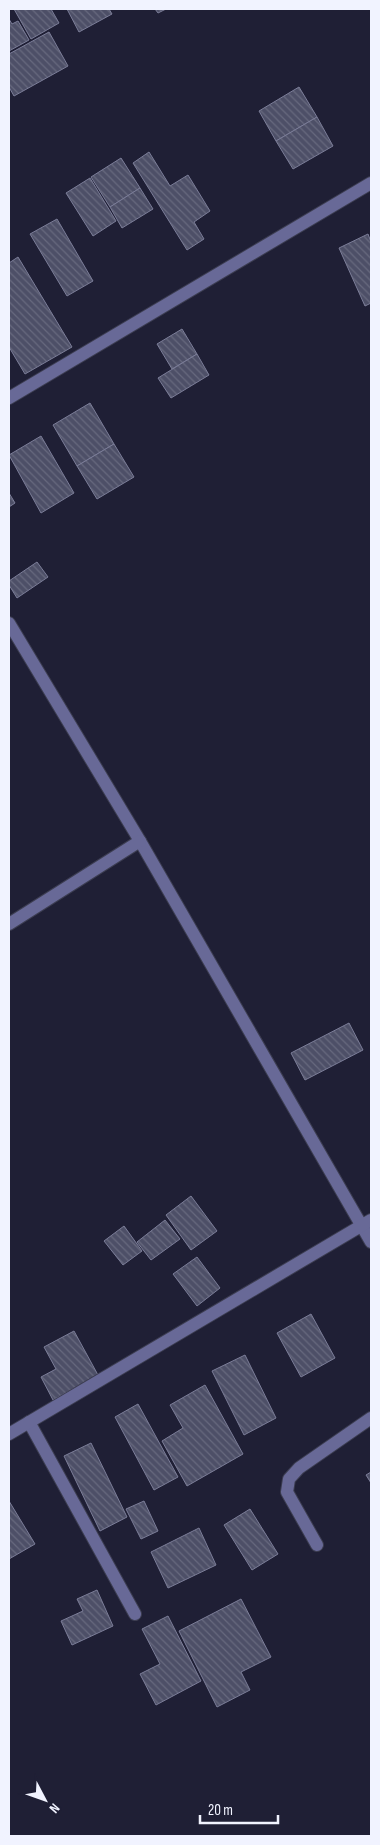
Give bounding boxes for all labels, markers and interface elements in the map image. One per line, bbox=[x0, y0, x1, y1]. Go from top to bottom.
north arrow bbox=[20, 1775, 70, 1825]
scale bar bbox=[200, 1792, 278, 1824]
text: N bbox=[46, 1800, 63, 1817]
text: 20 m bbox=[208, 1801, 233, 1820]

